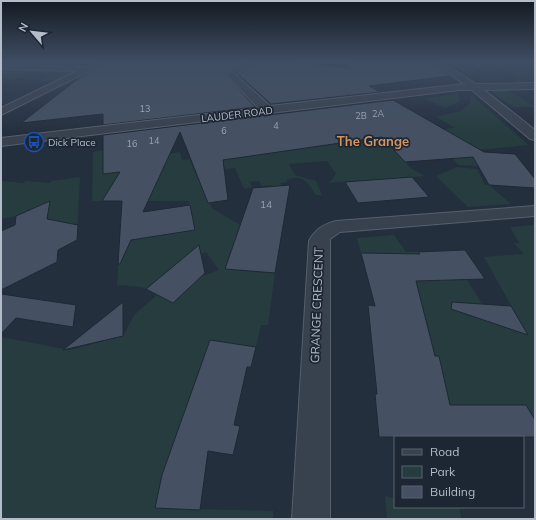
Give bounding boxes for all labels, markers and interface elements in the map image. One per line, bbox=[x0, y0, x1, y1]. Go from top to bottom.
north arrow bbox=[12, 12, 52, 52]
text: N bbox=[15, 20, 31, 34]
house number: 13 bbox=[140, 103, 150, 114]
street label: LAUDER ROAD bbox=[201, 104, 274, 125]
house number: 2A bbox=[372, 108, 384, 119]
house number: 2B bbox=[355, 110, 367, 121]
house number: 4 bbox=[273, 120, 279, 131]
house number: 6 bbox=[221, 125, 227, 136]
bus stop icon: Dick Place bbox=[23, 131, 45, 153]
district label: The Grange bbox=[337, 133, 409, 149]
house number: 14 bbox=[149, 135, 160, 146]
place label: Dick Place bbox=[48, 136, 96, 149]
house number: 16 bbox=[127, 138, 137, 149]
house number: 14 bbox=[260, 198, 272, 211]
street label: GRANGE CRESCENT bbox=[307, 246, 326, 363]
legend bbox=[394, 436, 524, 508]
text: Road bbox=[430, 444, 459, 459]
text: Park bbox=[430, 464, 456, 479]
text: Building bbox=[430, 484, 475, 499]

